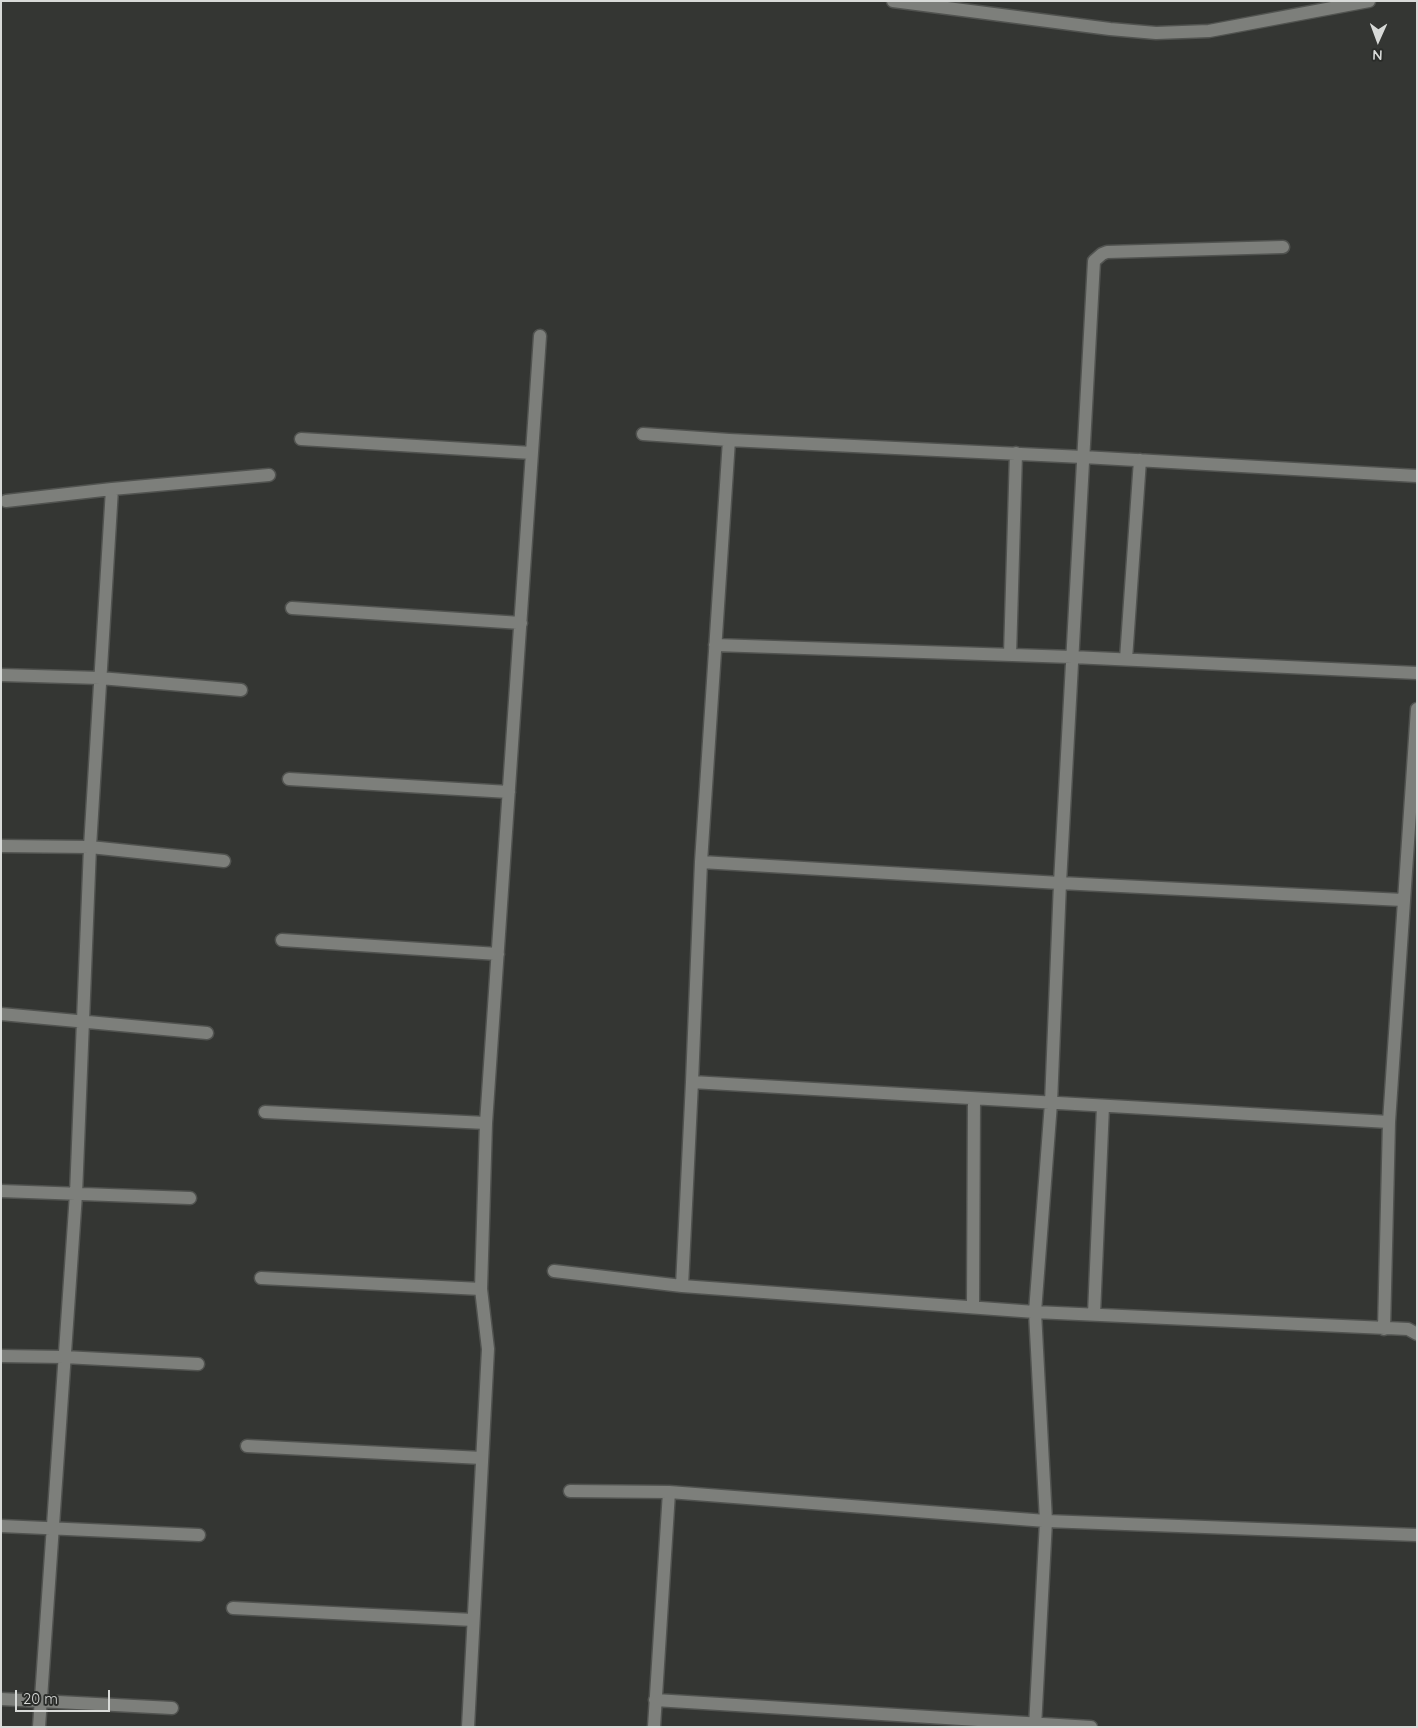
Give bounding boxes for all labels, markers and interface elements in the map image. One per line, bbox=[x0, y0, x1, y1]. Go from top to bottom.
north arrow bbox=[1353, 15, 1403, 65]
text: N bbox=[1372, 46, 1383, 64]
scale bar bbox=[18, 1680, 112, 1712]
text: 20 m bbox=[23, 1689, 58, 1708]

